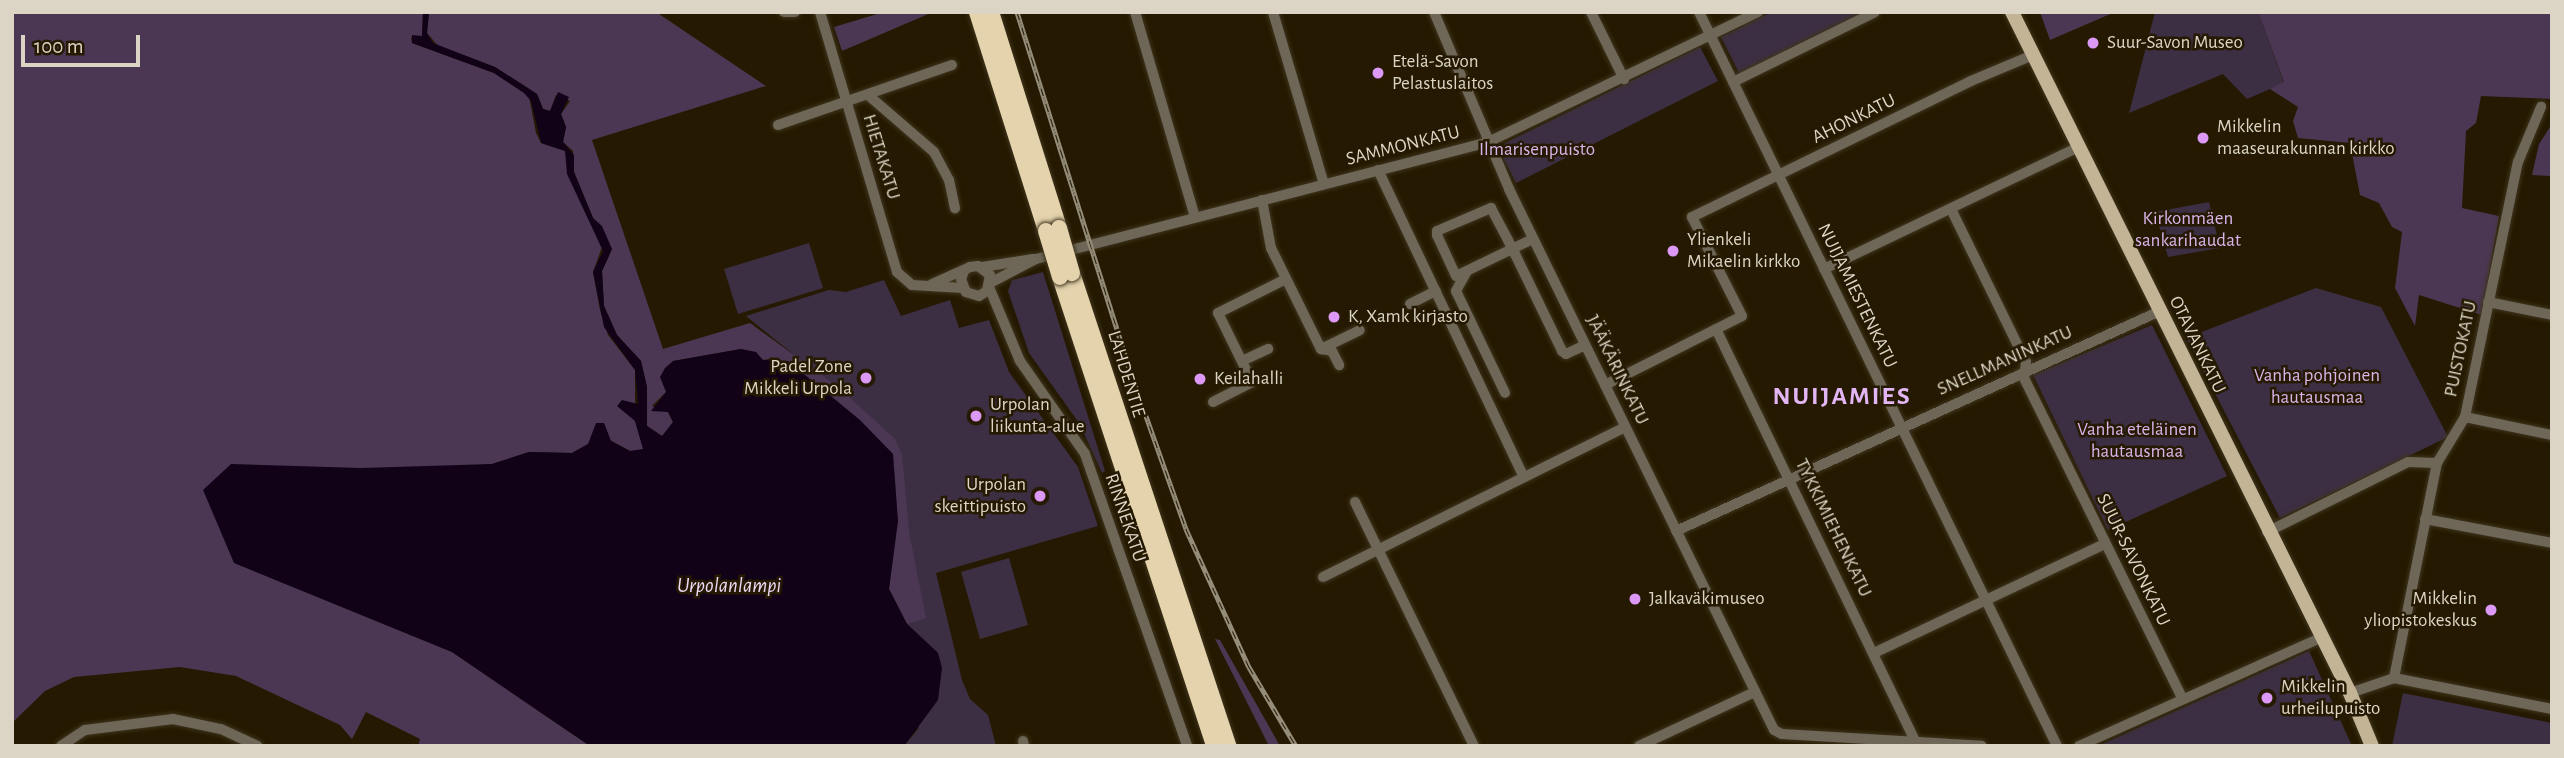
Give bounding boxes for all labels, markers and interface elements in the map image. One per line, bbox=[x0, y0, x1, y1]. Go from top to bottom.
scale bar bbox=[24, 21, 144, 65]
place label: Suur-Savon Museo bbox=[2107, 32, 2243, 54]
marker: Suur-Savon Museo bbox=[2085, 35, 2101, 51]
text: 100 m bbox=[34, 36, 84, 57]
place label: Etelä-Savon Pelastuslaitos bbox=[1392, 51, 1493, 95]
marker: Etelä-Savon Pelastuslaitos bbox=[1370, 65, 1386, 81]
street label: AHONKATU bbox=[1808, 89, 1900, 149]
street label: HIETAKATU bbox=[857, 112, 905, 202]
place label: Mikkelin maaseurakunnan kirkko bbox=[2217, 116, 2395, 160]
street label: SAMMONKATU bbox=[1344, 121, 1462, 171]
marker: Mikkelin maaseurakunnan kirkko bbox=[2195, 130, 2211, 146]
park label: Ilmarisenpuisto bbox=[1479, 139, 1595, 161]
park label: Kirkonmäen sankarihaudat bbox=[2135, 208, 2241, 252]
street label: NUIJAMIESTENKATU bbox=[1812, 220, 1902, 372]
place label: Ylienkeli Mikaelin kirkko bbox=[1687, 229, 1800, 273]
marker: Ylienkeli Mikaelin kirkko bbox=[1665, 243, 1681, 259]
street label: OTAVANKATU bbox=[2164, 292, 2230, 398]
street label: PUISTOKATU bbox=[2440, 299, 2482, 399]
place label: K, Xamk kirjasto bbox=[1348, 306, 1468, 328]
marker: K, Xamk kirjasto bbox=[1326, 309, 1342, 325]
street label: JÄÄKÄRINKATU bbox=[1581, 311, 1653, 429]
street label: SNELLMANINKATU bbox=[1934, 321, 2076, 401]
street label: LAHDENTIE bbox=[1102, 328, 1150, 420]
place label: Padel Zone Mikkeli Urpola bbox=[744, 356, 852, 400]
park label: Vanha pohjoinen hautausmaa bbox=[2254, 365, 2380, 409]
place label: Keilahalli bbox=[1214, 368, 1283, 390]
marker: Padel Zone Mikkeli Urpola bbox=[858, 370, 874, 386]
marker: Keilahalli bbox=[1192, 371, 1208, 387]
district label: NUIJAMIES bbox=[1774, 381, 1910, 413]
place label: Urpolan liikunta-alue bbox=[990, 394, 1084, 438]
marker: Urpolan liikunta-alue bbox=[968, 408, 984, 424]
park label: Vanha eteläinen hautausmaa bbox=[2077, 419, 2197, 463]
street label: TYKKIMIEHENKATU bbox=[1790, 455, 1876, 601]
street label: RINNEKATU bbox=[1099, 471, 1151, 565]
place label: Urpolan skeittipuisto bbox=[934, 474, 1026, 518]
marker: Urpolan skeittipuisto bbox=[1032, 488, 1048, 504]
street label: SUUR-SAVONKATU bbox=[2091, 490, 2175, 630]
water label: Urpolanlampi bbox=[677, 573, 781, 599]
place label: Jalkaväkimuseo bbox=[1649, 588, 1765, 610]
place label: Mikkelin yliopistokeskus bbox=[2364, 588, 2477, 632]
marker: Jalkaväkimuseo bbox=[1627, 591, 1643, 607]
marker: Mikkelin yliopistokeskus bbox=[2483, 602, 2499, 618]
place label: Mikkelin urheilupuisto bbox=[2281, 676, 2380, 720]
marker: Mikkelin urheilupuisto bbox=[2259, 690, 2275, 706]

